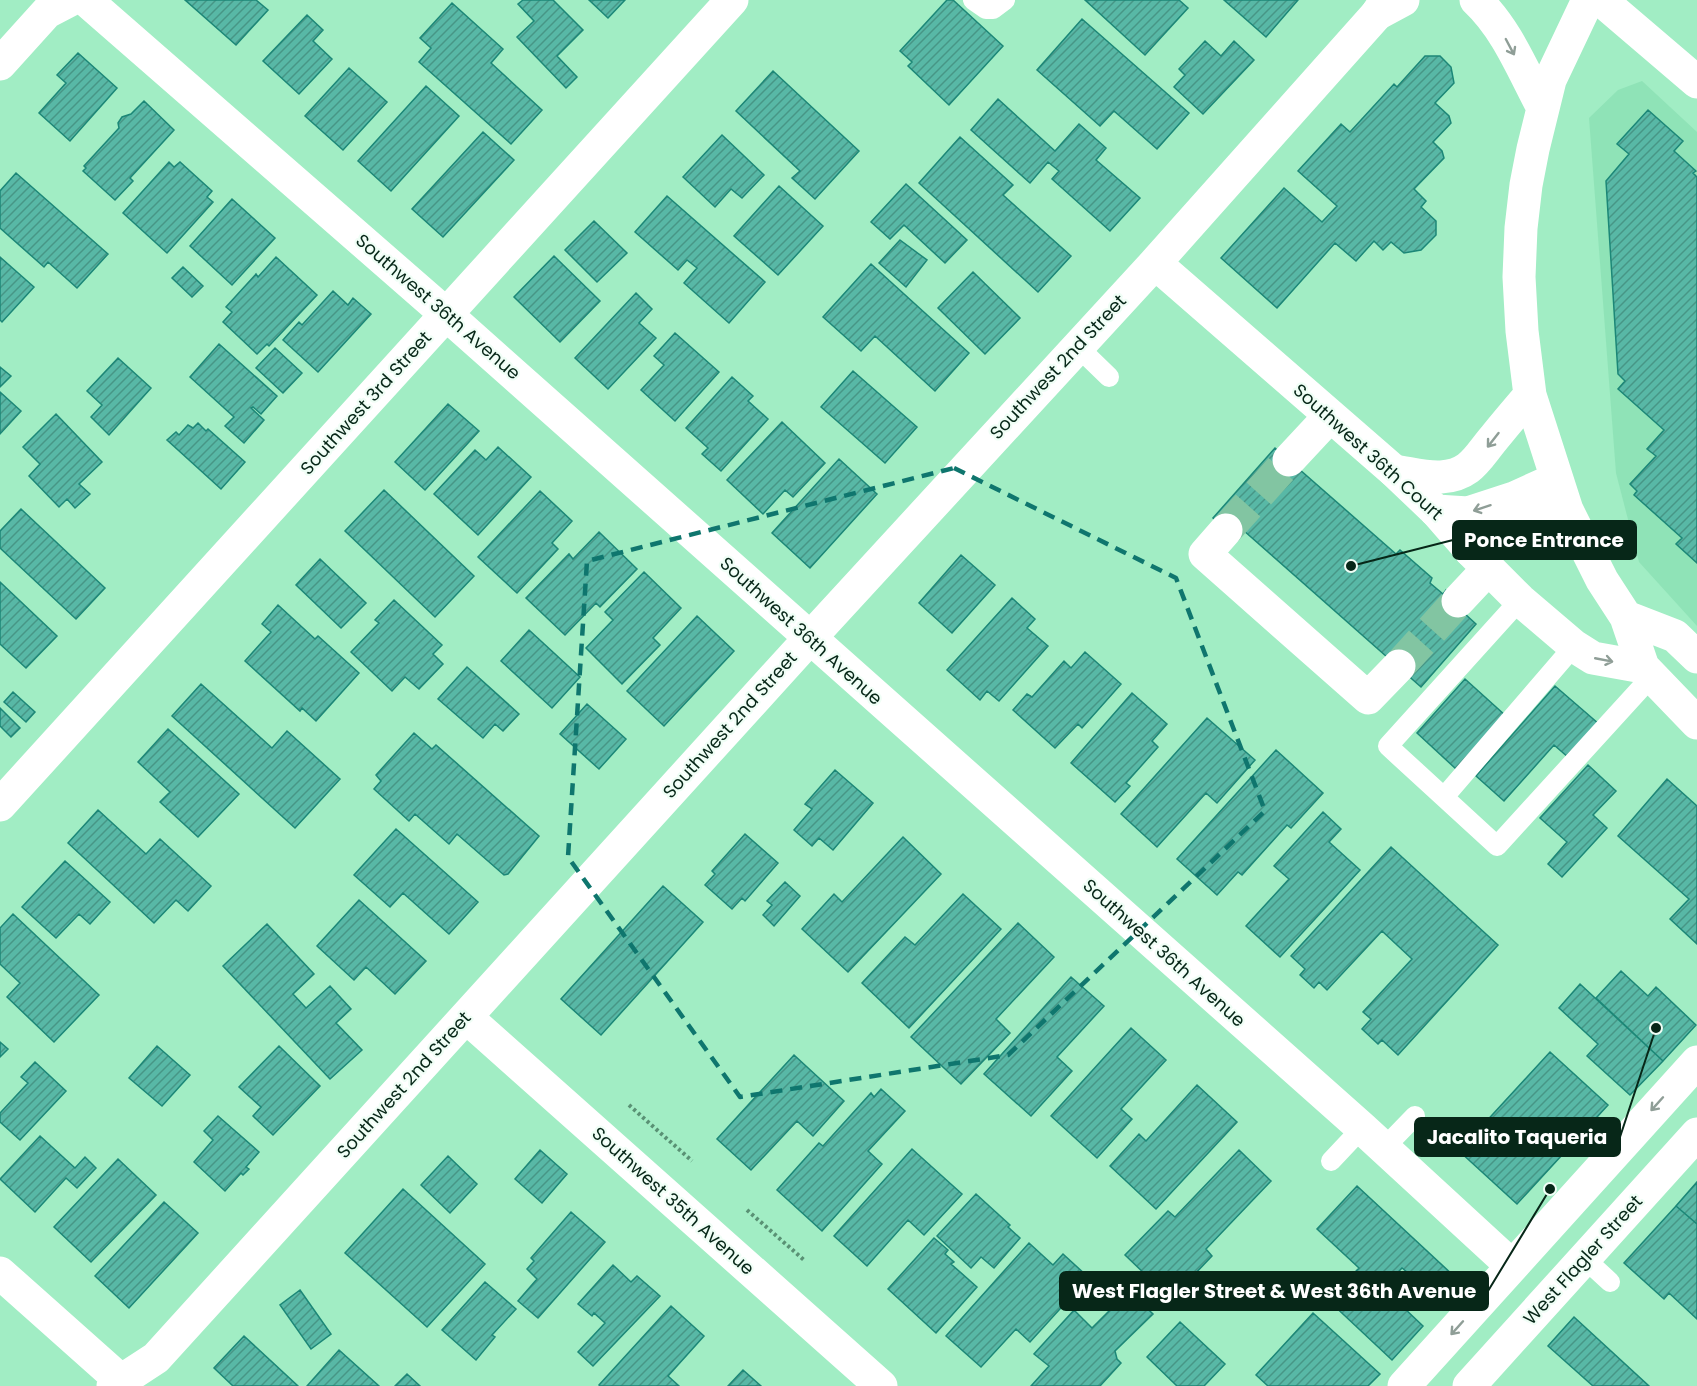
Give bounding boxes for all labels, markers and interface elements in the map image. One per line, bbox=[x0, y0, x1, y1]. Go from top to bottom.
one-way arrow bbox=[1505, 37, 1516, 55]
street label: Southwest 36th Avenue bbox=[351, 228, 526, 385]
street label: Southwest 2nd Street bbox=[984, 289, 1132, 445]
street label: Southwest 3rd Street bbox=[294, 325, 437, 480]
street label: Southwest 36th Court bbox=[1288, 378, 1449, 526]
one-way arrow bbox=[1487, 432, 1500, 448]
one-way arrow bbox=[1473, 503, 1492, 514]
callout: Ponce Entrance bbox=[1453, 521, 1636, 559]
text: Ponce Entrance bbox=[1464, 526, 1624, 554]
street label: Southwest 36th Avenue bbox=[715, 551, 888, 710]
street label: Southwest 2nd Street bbox=[657, 646, 802, 804]
one-way arrow bbox=[1594, 655, 1613, 666]
street label: Southwest 36th Avenue bbox=[1078, 873, 1251, 1032]
street label: Southwest 2nd Street bbox=[331, 1006, 476, 1164]
one-way arrow bbox=[1650, 1096, 1664, 1111]
callout: Jacalito Taqueria bbox=[1415, 1118, 1620, 1156]
street label: Southwest 35th Avenue bbox=[587, 1121, 760, 1280]
text: Jacalito Taqueria bbox=[1427, 1123, 1607, 1151]
street label: West Flagler Street bbox=[1517, 1189, 1648, 1330]
callout: West Flagler Street & West 36th Avenue bbox=[1060, 1272, 1488, 1310]
text: West Flagler Street & West 36th Avenue bbox=[1072, 1277, 1476, 1305]
one-way arrow bbox=[1450, 1320, 1464, 1335]

